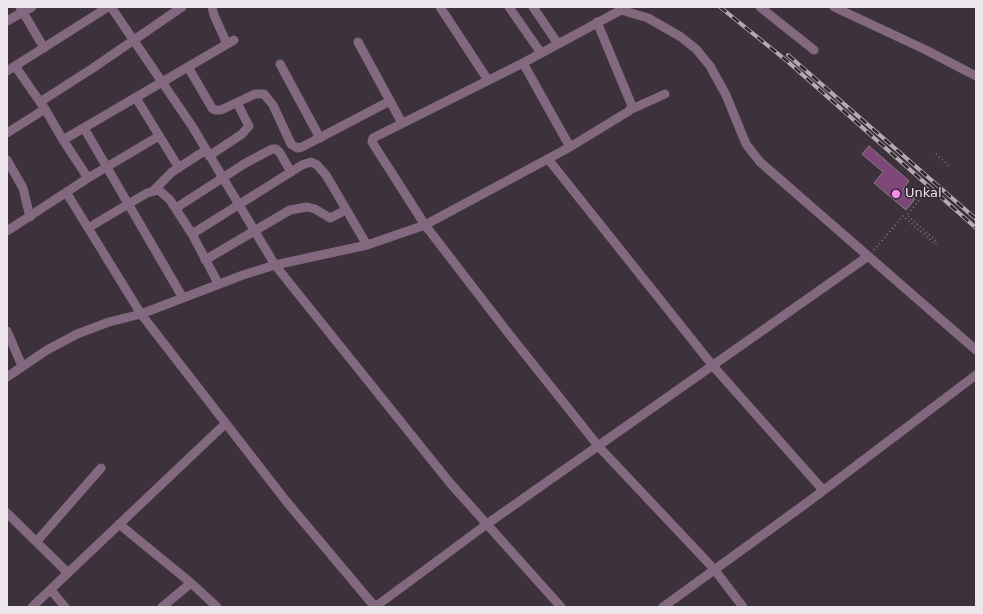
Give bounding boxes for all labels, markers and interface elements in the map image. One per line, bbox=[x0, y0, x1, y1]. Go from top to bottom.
place label: Unkal bbox=[905, 186, 942, 202]
marker: Unkal bbox=[890, 188, 902, 200]

